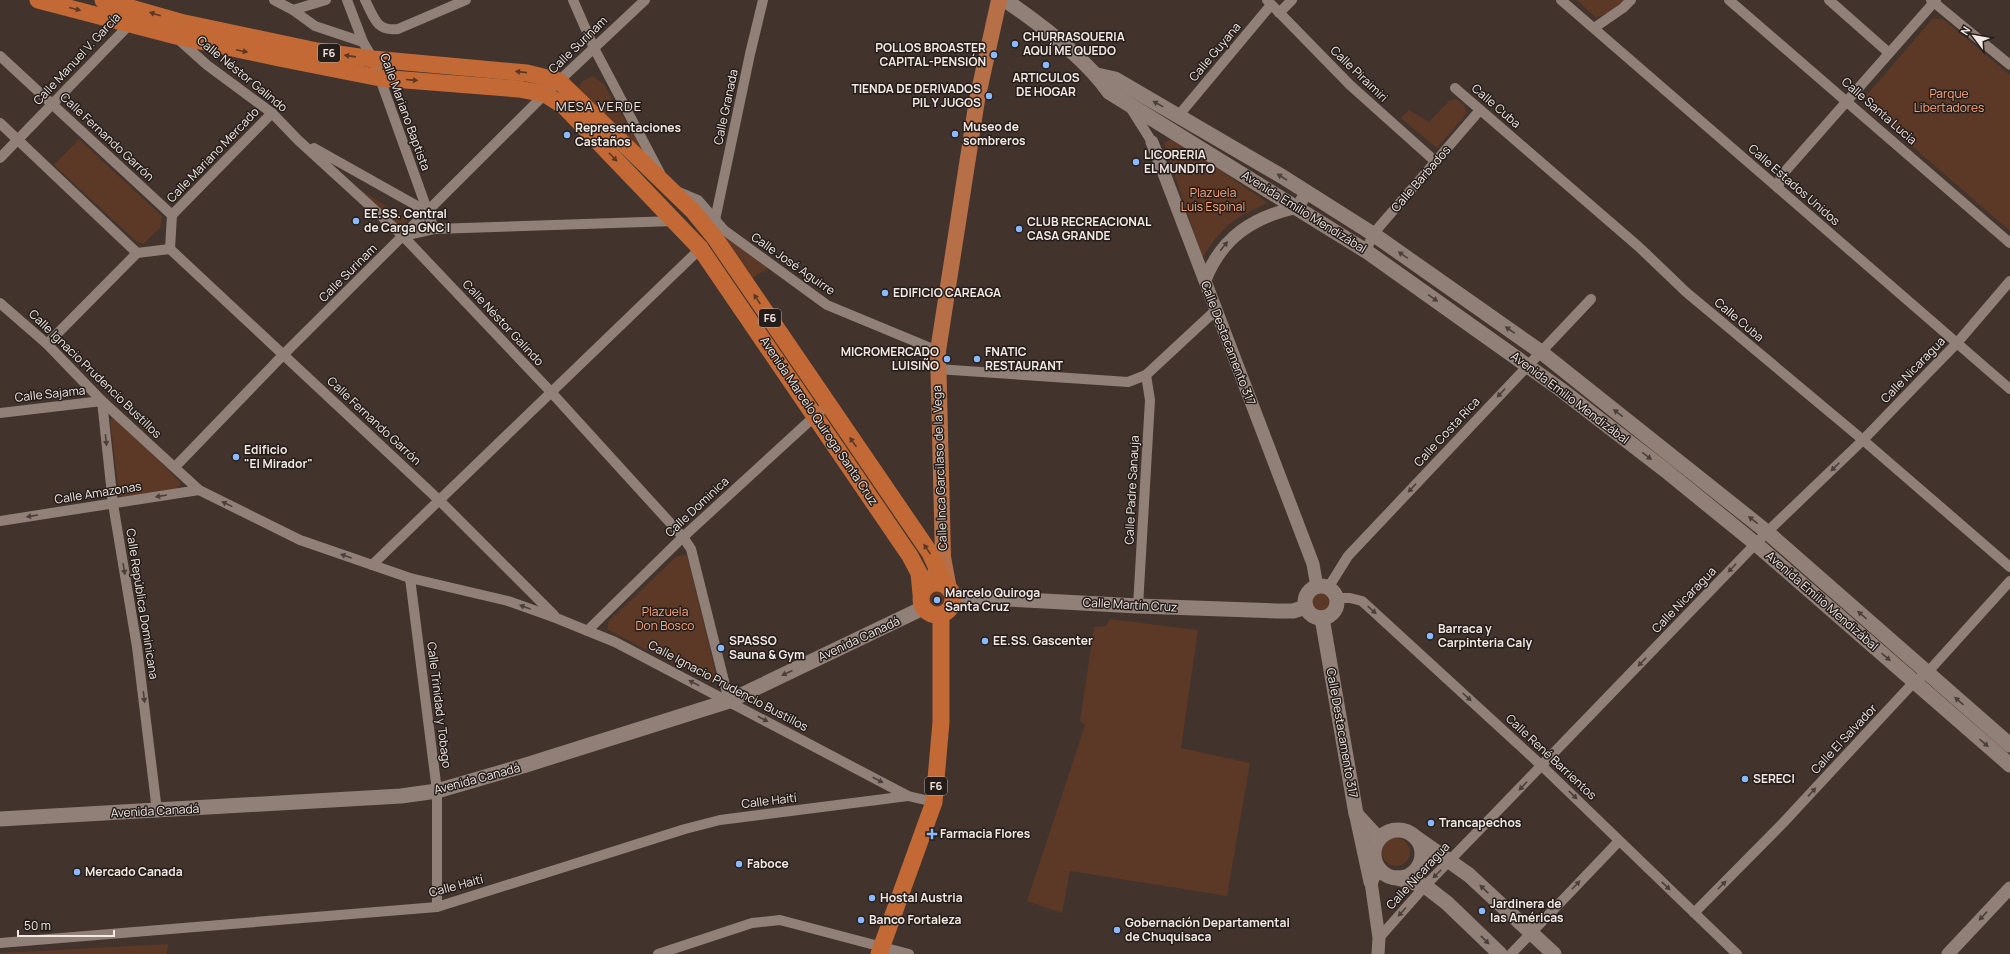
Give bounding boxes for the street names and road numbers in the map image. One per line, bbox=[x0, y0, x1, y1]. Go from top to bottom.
street label: Calle Manuel V. García bbox=[29, 9, 124, 109]
street label: Calle Surinam bbox=[544, 12, 611, 77]
street label: Calle Guyana bbox=[1185, 18, 1244, 85]
street label: Calle Néstor Galindo bbox=[193, 32, 291, 116]
street label: Calle Piraimiri bbox=[1327, 42, 1392, 105]
road number: F6 bbox=[318, 44, 340, 62]
street label: Calle Mariano Baptista bbox=[376, 51, 435, 173]
street label: Calle Granada bbox=[709, 67, 742, 146]
street label: Calle Santa Lucia bbox=[1838, 73, 1921, 148]
street label: Calle Cuba bbox=[1468, 80, 1524, 132]
street label: Calle Fernando Garrón bbox=[57, 89, 158, 185]
street label: Calle Mariano Mercado bbox=[163, 103, 263, 206]
street label: Calle Estados Unidos bbox=[1745, 140, 1844, 229]
street label: Calle Barbados bbox=[1387, 142, 1454, 216]
street label: Avenida Emilio Mendizábal bbox=[1239, 166, 1370, 257]
street label: Calle José Aguirre bbox=[748, 228, 839, 299]
street label: Calle Surinam bbox=[315, 240, 380, 305]
street label: Calle Néstor Galindo bbox=[459, 276, 548, 369]
street label: Calle Destacamento 317 bbox=[1197, 278, 1260, 407]
street label: Calle Cuba bbox=[1711, 294, 1768, 345]
street label: Calle Ignacio Prudencio Bustillos bbox=[25, 306, 165, 442]
road number: F6 bbox=[759, 309, 781, 327]
street label: Avenida Marcelo Quiroga Santa Cruz bbox=[756, 333, 882, 508]
street label: Calle Nicaragua bbox=[1877, 333, 1949, 407]
street label: Avenida Emilio Mendizábal bbox=[1508, 347, 1633, 448]
street label: Calle Fernando Garrón bbox=[324, 373, 425, 469]
street label: Calle Sajama bbox=[14, 381, 86, 406]
street label: Calle Inca Garcilaso de la Vega bbox=[928, 385, 951, 551]
street label: Calle Costa Rica bbox=[1410, 393, 1483, 470]
street label: Calle Padre Sanauja bbox=[1120, 435, 1143, 545]
street label: Calle Dominica bbox=[661, 473, 732, 541]
street label: Calle Amazonas bbox=[53, 477, 143, 508]
street label: Calle República Dominicana bbox=[122, 527, 163, 681]
street label: Avenida Emilio Mendizábal bbox=[1762, 547, 1882, 654]
street label: Calle Nicaragua bbox=[1648, 563, 1720, 637]
street label: Calle Martín Cruz bbox=[1082, 594, 1178, 615]
street label: Avenida Canadá bbox=[815, 612, 903, 665]
street label: Calle Ignacio Prudencio Bustillos bbox=[645, 636, 811, 735]
street label: Calle Trinidad y Tobago bbox=[423, 641, 456, 769]
street label: Calle Destacamento 317 bbox=[1323, 666, 1362, 799]
street label: Calle El Salvador bbox=[1807, 699, 1881, 777]
street label: Calle René Barrientos bbox=[1502, 710, 1600, 803]
street label: Avenida Canadá bbox=[432, 759, 522, 798]
road number: F6 bbox=[925, 777, 947, 795]
street label: Calle Haití bbox=[740, 789, 798, 812]
street label: Avenida Canadá bbox=[110, 800, 200, 821]
street label: Calle Nicaragua bbox=[1382, 838, 1453, 913]
street label: Calle Haití bbox=[427, 870, 485, 901]

